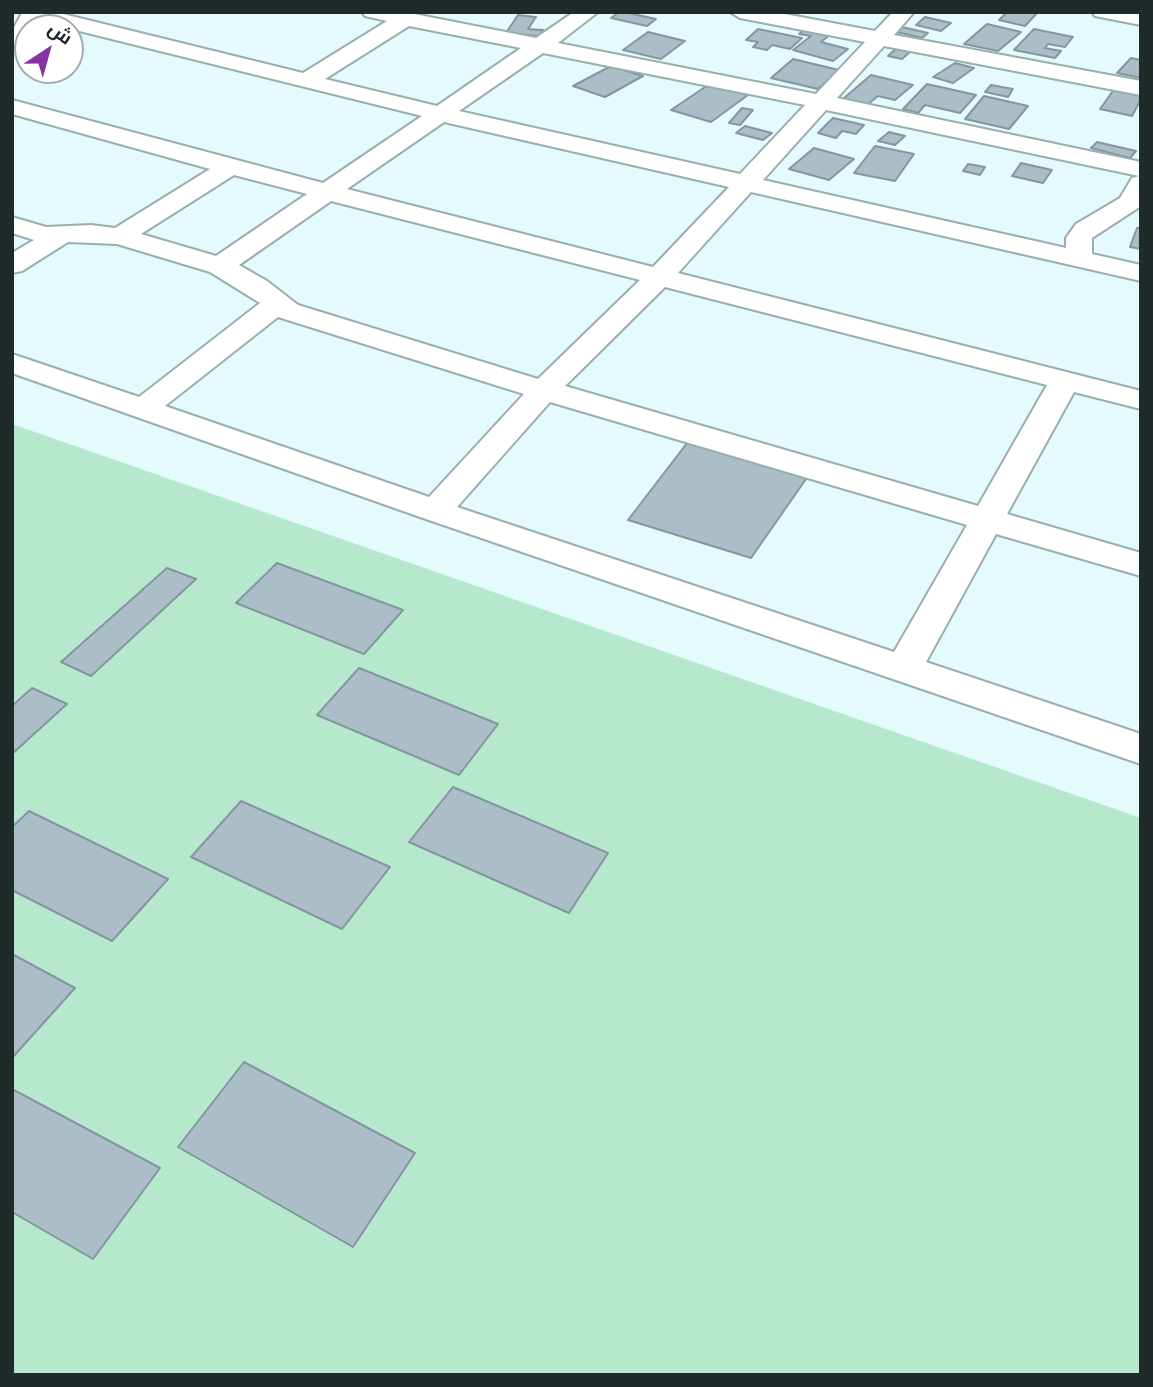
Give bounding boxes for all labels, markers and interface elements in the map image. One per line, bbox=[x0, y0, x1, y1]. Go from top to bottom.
north arrow bbox=[14, 14, 84, 84]
text: ش bbox=[44, 18, 76, 50]

